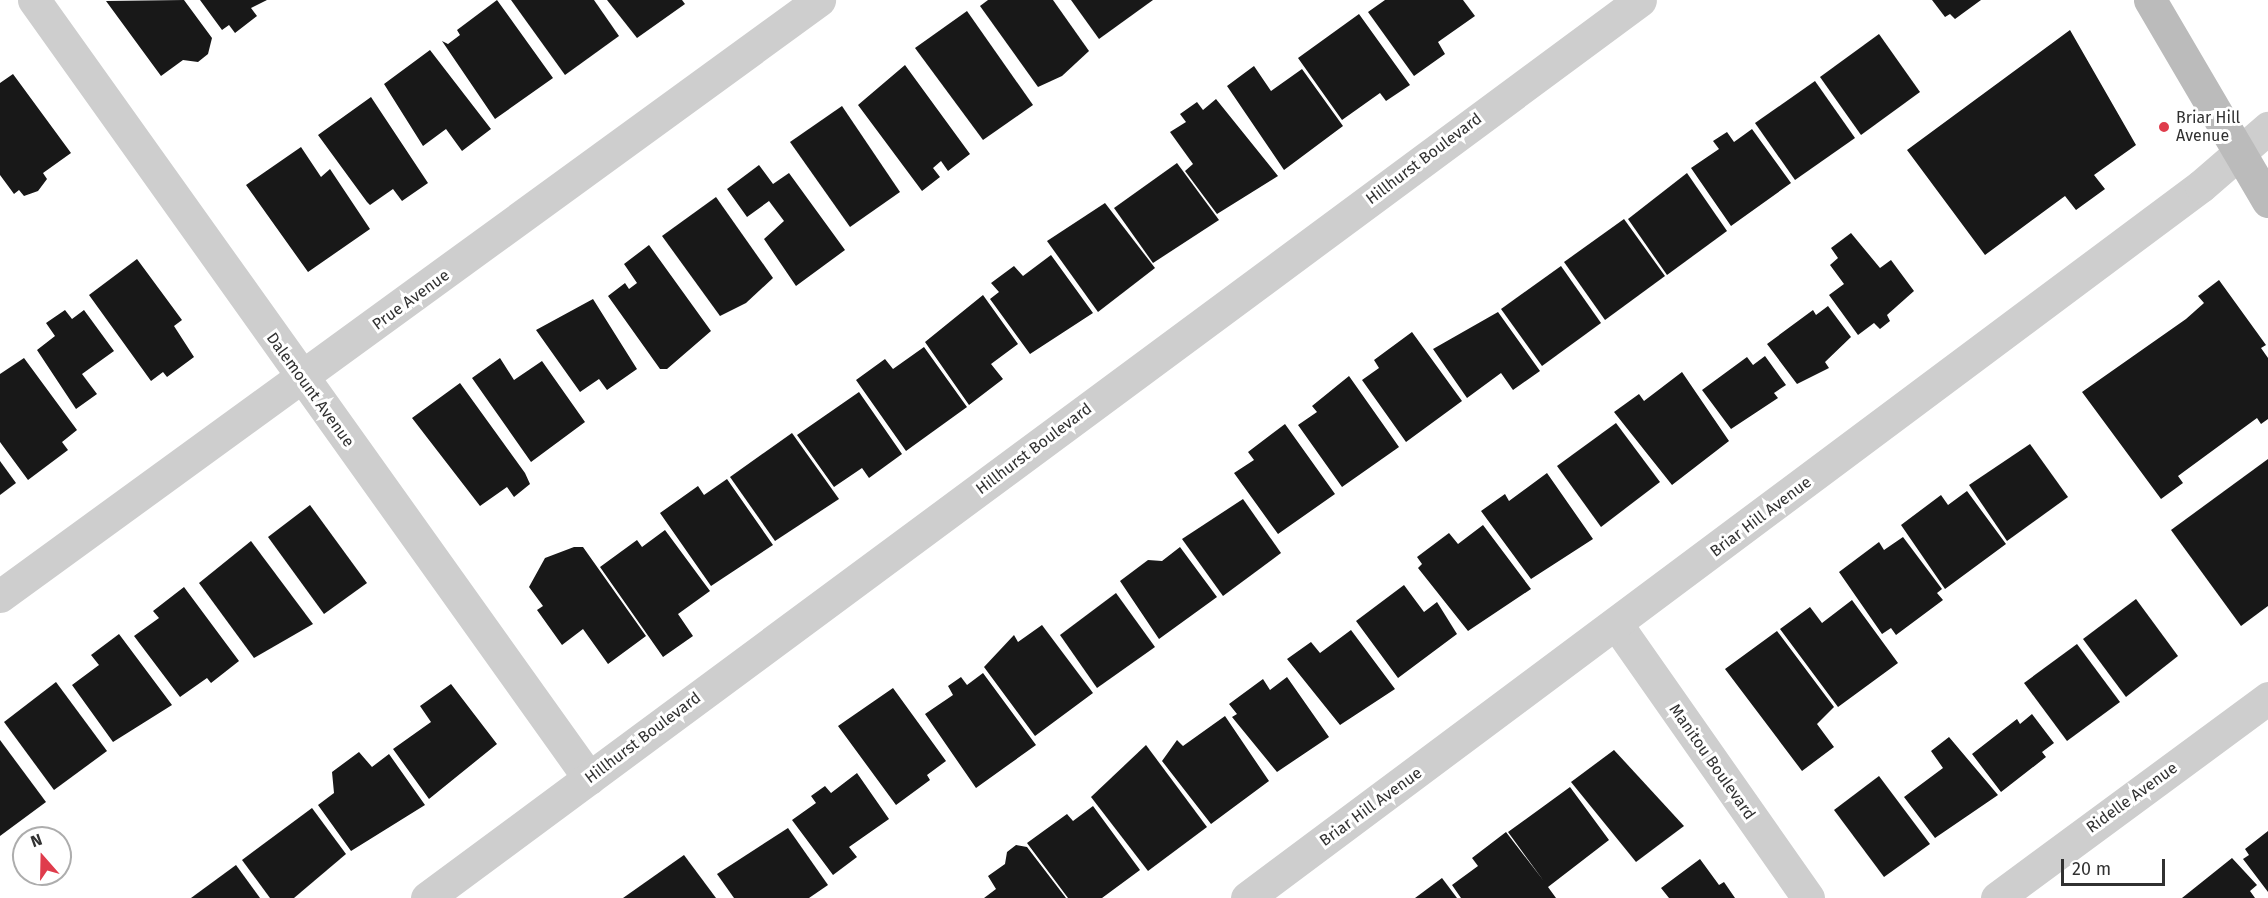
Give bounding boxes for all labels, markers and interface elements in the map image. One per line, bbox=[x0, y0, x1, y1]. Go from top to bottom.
place label: Briar Hill Avenue bbox=[2176, 108, 2240, 146]
street label: Hillhurst Boulevard bbox=[1362, 109, 1486, 209]
marker: Briar Hill Avenue bbox=[2157, 120, 2171, 134]
street label: Prue Avenue bbox=[369, 266, 453, 334]
street label: Dalemount Avenue bbox=[262, 329, 358, 451]
street label: Hillhurst Boulevard bbox=[972, 399, 1096, 499]
street label: Briar Hill Avenue bbox=[1707, 473, 1815, 561]
street label: Hillhurst Boulevard bbox=[581, 688, 705, 788]
street label: Manitou Boulevard bbox=[1665, 701, 1759, 823]
street label: Ridelle Avenue bbox=[2083, 759, 2181, 837]
street label: Briar Hill Avenue bbox=[1316, 763, 1426, 851]
north arrow bbox=[12, 826, 72, 886]
text: N bbox=[28, 830, 45, 851]
scale bar bbox=[2064, 847, 2168, 885]
text: 20 m bbox=[2072, 858, 2111, 880]

